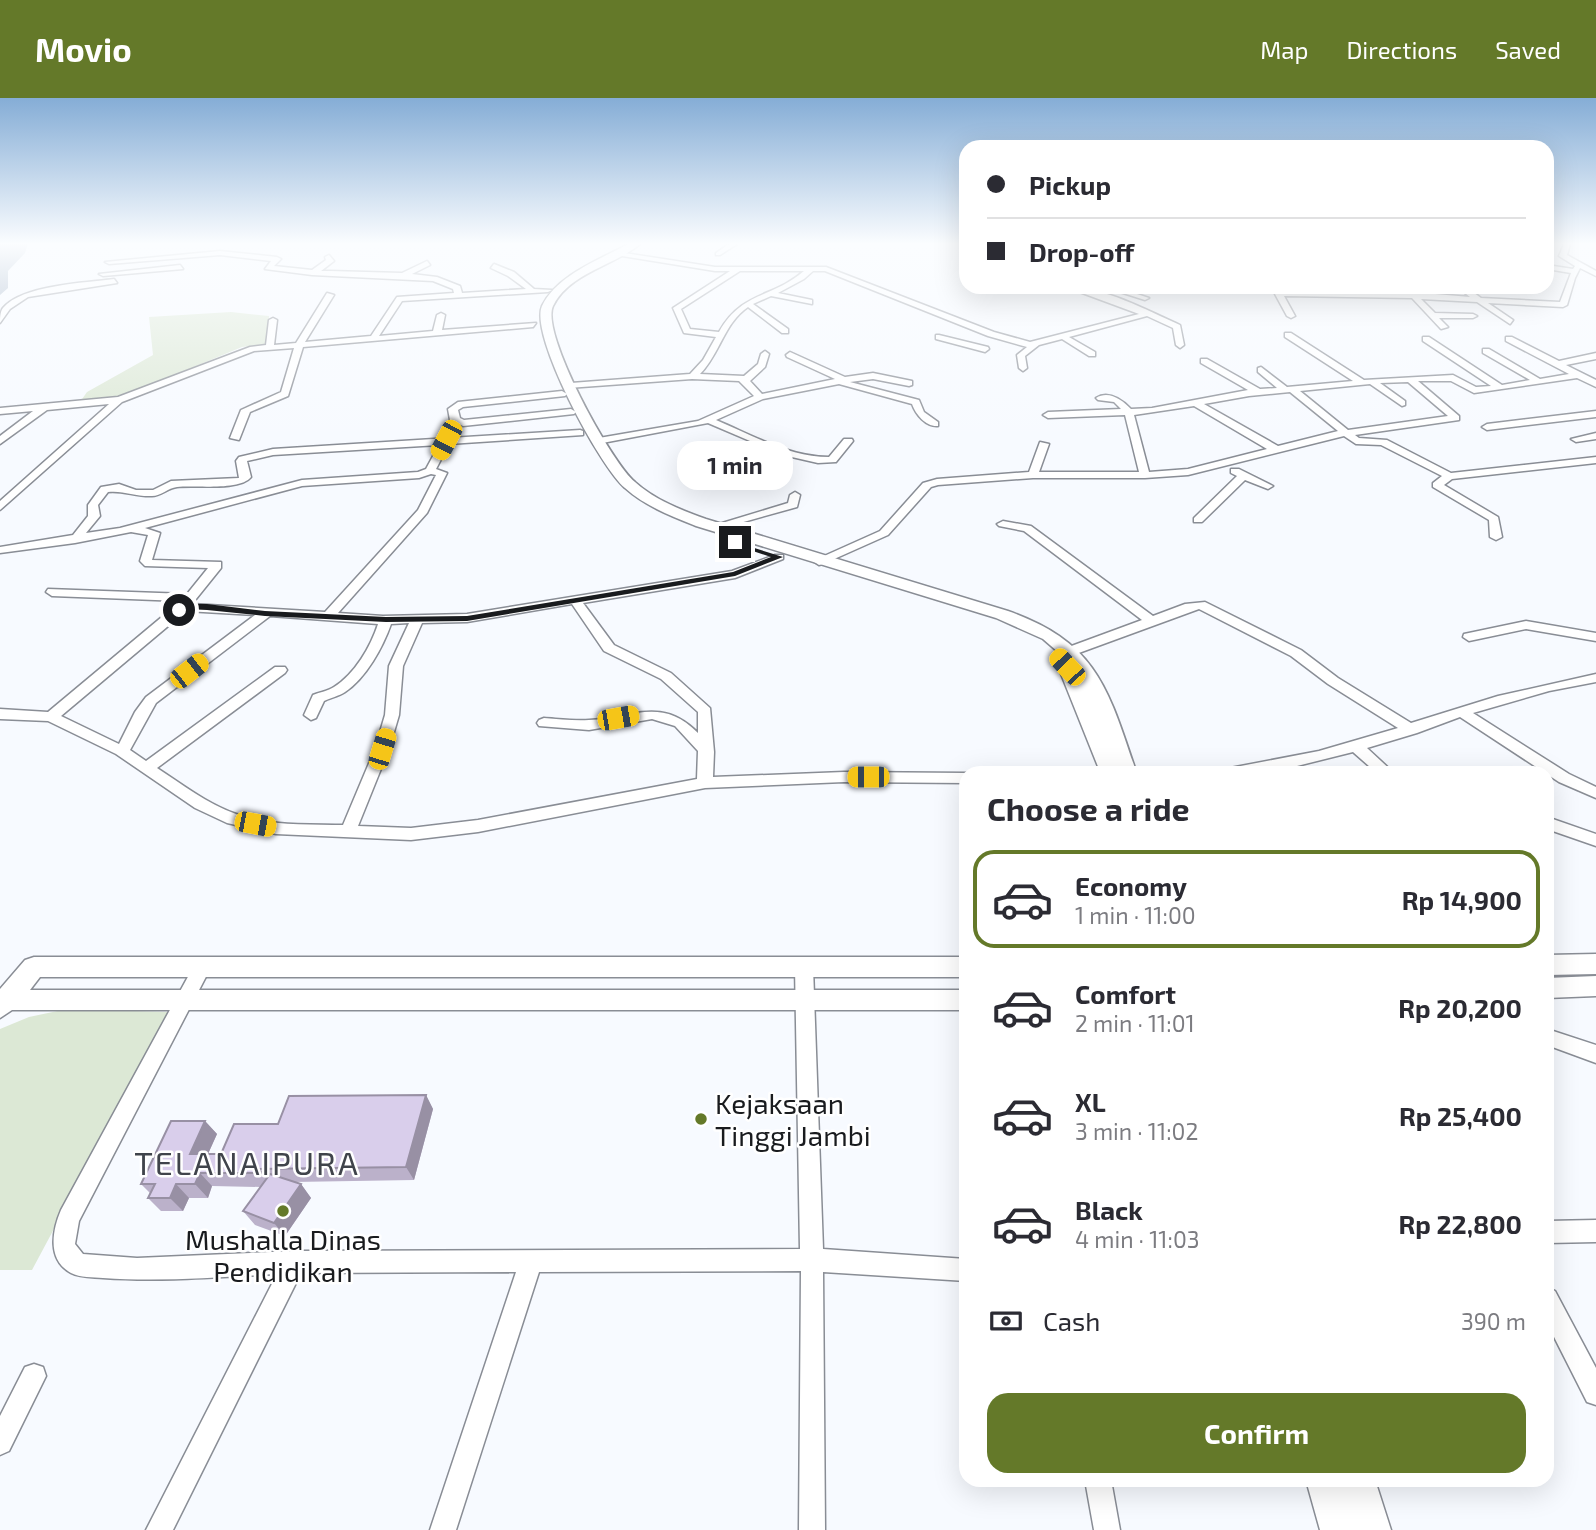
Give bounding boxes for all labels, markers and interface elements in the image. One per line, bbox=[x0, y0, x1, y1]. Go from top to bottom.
text: Movio bbox=[35, 29, 132, 69]
text: Map bbox=[1260, 35, 1308, 64]
text: Directions bbox=[1346, 35, 1457, 64]
text: Saved bbox=[1495, 35, 1561, 64]
text: Pickup bbox=[1029, 169, 1111, 200]
text: Drop-off bbox=[1029, 236, 1134, 267]
car bbox=[427, 417, 466, 463]
callout: 1 min bbox=[677, 440, 793, 490]
text: 1 min bbox=[707, 451, 763, 479]
route end bbox=[719, 526, 751, 558]
route start bbox=[163, 594, 195, 626]
car bbox=[1045, 644, 1090, 690]
car bbox=[166, 650, 213, 692]
car bbox=[596, 704, 641, 732]
car bbox=[366, 726, 399, 772]
car bbox=[848, 767, 890, 788]
text: Choose a ride bbox=[987, 789, 1190, 827]
car bbox=[233, 810, 278, 838]
icon: car bbox=[991, 868, 1054, 931]
text: Economy bbox=[1075, 870, 1187, 901]
text: Rp 14,900 bbox=[1402, 884, 1522, 915]
text: 1 min · 11:00 bbox=[1075, 901, 1196, 929]
icon: car bbox=[991, 976, 1054, 1039]
text: Comfort bbox=[1075, 978, 1176, 1009]
text: Rp 20,200 bbox=[1398, 992, 1522, 1023]
text: 2 min · 11:01 bbox=[1075, 1009, 1195, 1037]
icon: car bbox=[991, 1084, 1054, 1147]
place label: Kejaksaan Tinggi Jambi bbox=[715, 1086, 871, 1152]
text: XL bbox=[1075, 1086, 1106, 1117]
text: Rp 25,400 bbox=[1399, 1100, 1522, 1131]
marker: Kejaksaan Tinggi Jambi bbox=[693, 1111, 709, 1127]
text: 3 min · 11:02 bbox=[1075, 1117, 1198, 1145]
district label: TELANAIPURA bbox=[134, 1143, 360, 1181]
icon: car bbox=[991, 1192, 1054, 1255]
text: Black bbox=[1075, 1194, 1143, 1225]
marker: Mushalla Dinas Pendidikan bbox=[275, 1203, 291, 1219]
text: Rp 22,800 bbox=[1398, 1208, 1522, 1239]
place label: Mushalla Dinas Pendidikan bbox=[185, 1222, 381, 1288]
text: 4 min · 11:03 bbox=[1075, 1225, 1200, 1253]
icon: cash bbox=[987, 1302, 1025, 1340]
text: Cash bbox=[1043, 1305, 1100, 1336]
text: 390 m bbox=[1461, 1307, 1526, 1335]
button: Confirm bbox=[987, 1393, 1526, 1473]

